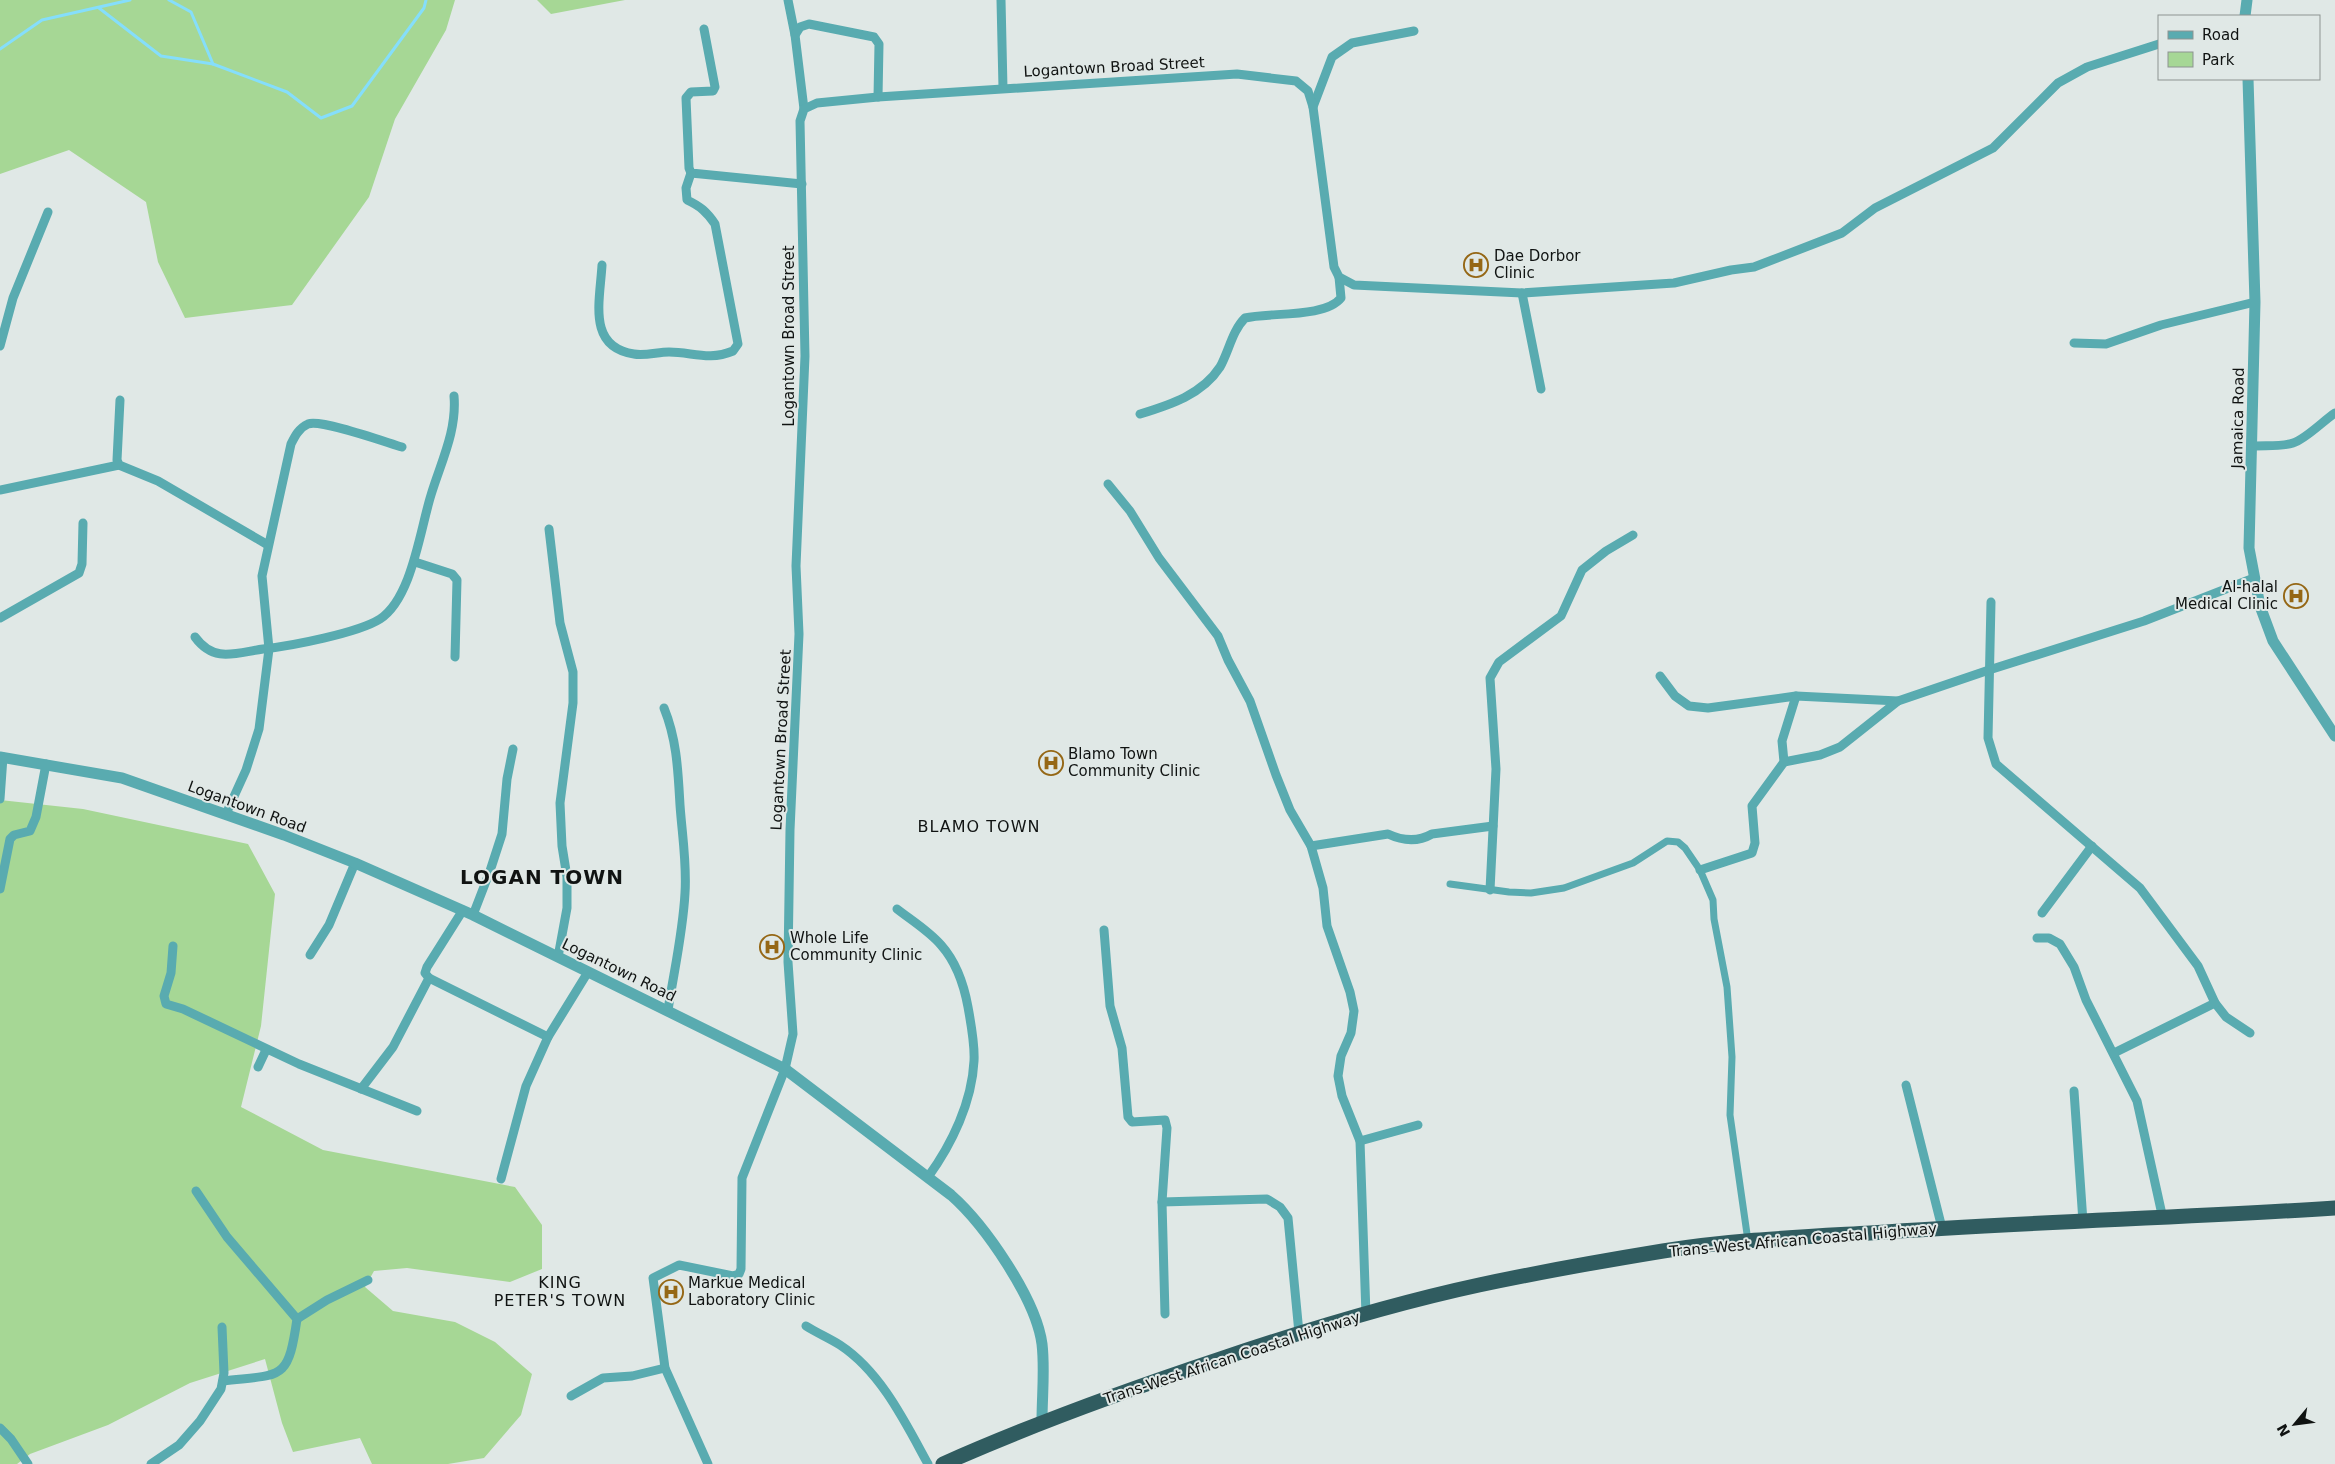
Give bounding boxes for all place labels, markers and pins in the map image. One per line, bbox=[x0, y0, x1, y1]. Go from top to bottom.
place label: Dae Dorbor Clinic bbox=[1494, 247, 1581, 282]
hospital icon: Dae Dorbor Clinic bbox=[1463, 252, 1489, 278]
place label: Al-halal Medical Clinic bbox=[2175, 578, 2278, 613]
hospital icon: Al-halal Medical Clinic bbox=[2283, 583, 2309, 609]
place label: Blamo Town Community Clinic bbox=[1068, 745, 1200, 780]
hospital icon: Blamo Town Community Clinic bbox=[1038, 750, 1064, 776]
place label: Whole Life Community Clinic bbox=[790, 929, 922, 964]
hospital icon: Whole Life Community Clinic bbox=[759, 934, 785, 960]
place label: Markue Medical Laboratory Clinic bbox=[688, 1274, 815, 1309]
hospital icon: Markue Medical Laboratory Clinic bbox=[658, 1279, 684, 1305]

